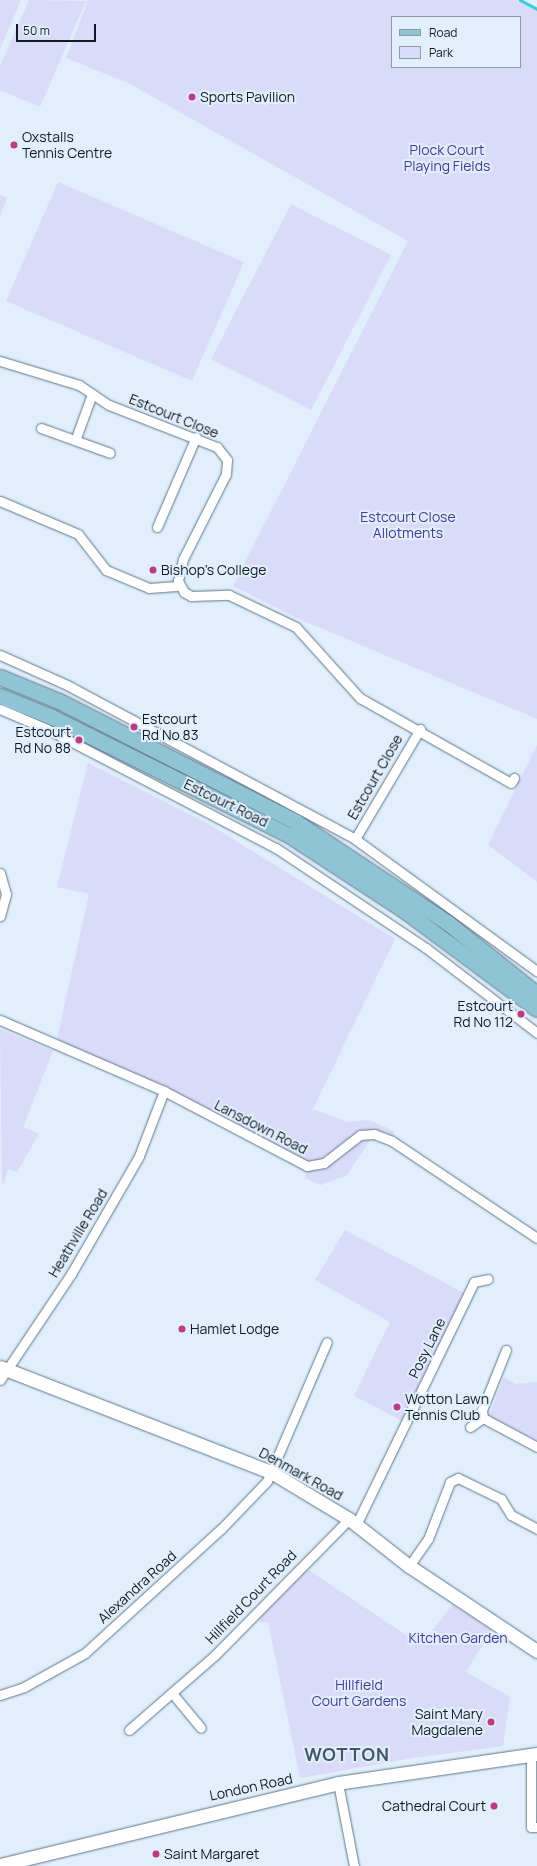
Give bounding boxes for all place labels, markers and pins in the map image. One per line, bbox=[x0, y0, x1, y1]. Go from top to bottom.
place label: Sports Pavilion bbox=[200, 89, 295, 105]
marker: Sports Pavilion bbox=[187, 92, 197, 102]
place label: Oxstalls Tennis Centre bbox=[22, 129, 112, 162]
marker: Oxstalls Tennis Centre bbox=[9, 140, 19, 150]
place label: Bishop's College bbox=[161, 562, 266, 578]
marker: Bishop's College bbox=[148, 565, 158, 575]
place label: Estcourt Rd No 83 bbox=[142, 711, 198, 744]
marker: Estcourt Rd No 83 bbox=[129, 722, 139, 732]
place label: Estcourt Rd No 88 bbox=[14, 724, 71, 756]
marker: Estcourt Rd No 88 bbox=[74, 735, 84, 745]
place label: Estcourt Rd No 112 bbox=[454, 998, 513, 1030]
marker: Estcourt Rd No 112 bbox=[516, 1009, 526, 1019]
place label: Hamlet Lodge bbox=[190, 1321, 279, 1337]
marker: Hamlet Lodge bbox=[177, 1324, 187, 1334]
place label: Wotton Lawn Tennis Club bbox=[405, 1391, 489, 1424]
marker: Wotton Lawn Tennis Club bbox=[392, 1402, 402, 1412]
place label: Saint Mary Magdalene bbox=[411, 1706, 483, 1738]
marker: Saint Mary Magdalene bbox=[486, 1717, 496, 1727]
place label: Cathedral Court bbox=[382, 1798, 486, 1814]
marker: Cathedral Court bbox=[489, 1801, 499, 1811]
place label: Saint Margaret bbox=[164, 1846, 259, 1862]
marker: Saint Margaret bbox=[151, 1849, 161, 1859]

